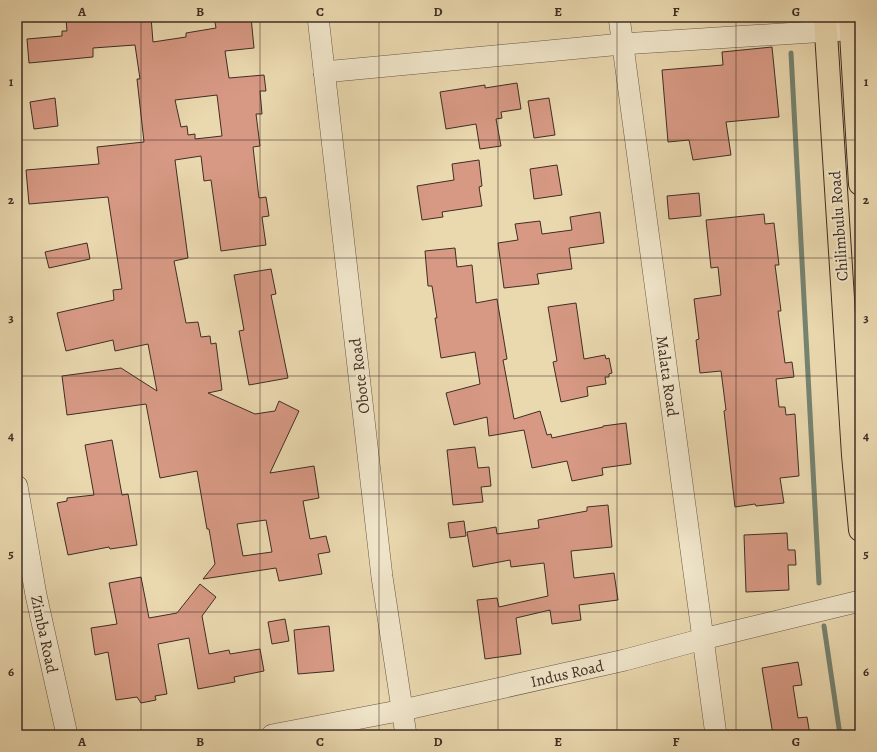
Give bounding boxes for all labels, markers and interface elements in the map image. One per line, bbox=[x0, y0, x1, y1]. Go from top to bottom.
text: A bbox=[77, 3, 87, 20]
text: B bbox=[196, 3, 204, 20]
text: C bbox=[316, 3, 324, 20]
text: D bbox=[433, 3, 443, 20]
text: E bbox=[554, 3, 562, 20]
text: F bbox=[673, 3, 680, 20]
text: G bbox=[792, 3, 800, 20]
text: 1 bbox=[9, 73, 14, 90]
text: 1 bbox=[864, 73, 869, 90]
street label: Chilimbulu Road bbox=[824, 170, 854, 282]
text: 2 bbox=[8, 191, 15, 208]
text: 2 bbox=[863, 191, 870, 208]
text: 3 bbox=[8, 309, 14, 326]
text: 3 bbox=[863, 309, 869, 326]
street label: Malata Road bbox=[650, 334, 684, 418]
street label: Obote Road bbox=[344, 336, 376, 415]
text: 4 bbox=[8, 427, 14, 444]
text: 4 bbox=[863, 427, 869, 444]
text: 5 bbox=[8, 545, 14, 562]
text: 5 bbox=[863, 545, 869, 562]
street label: Zimba Road bbox=[25, 593, 63, 676]
street label: Indus Road bbox=[528, 655, 606, 693]
text: 6 bbox=[8, 663, 14, 680]
text: 6 bbox=[863, 663, 869, 680]
text: A bbox=[77, 733, 87, 750]
text: B bbox=[196, 733, 204, 750]
text: C bbox=[316, 733, 324, 750]
text: D bbox=[433, 733, 443, 750]
text: E bbox=[554, 733, 562, 750]
text: F bbox=[673, 733, 680, 750]
text: G bbox=[792, 733, 800, 750]

